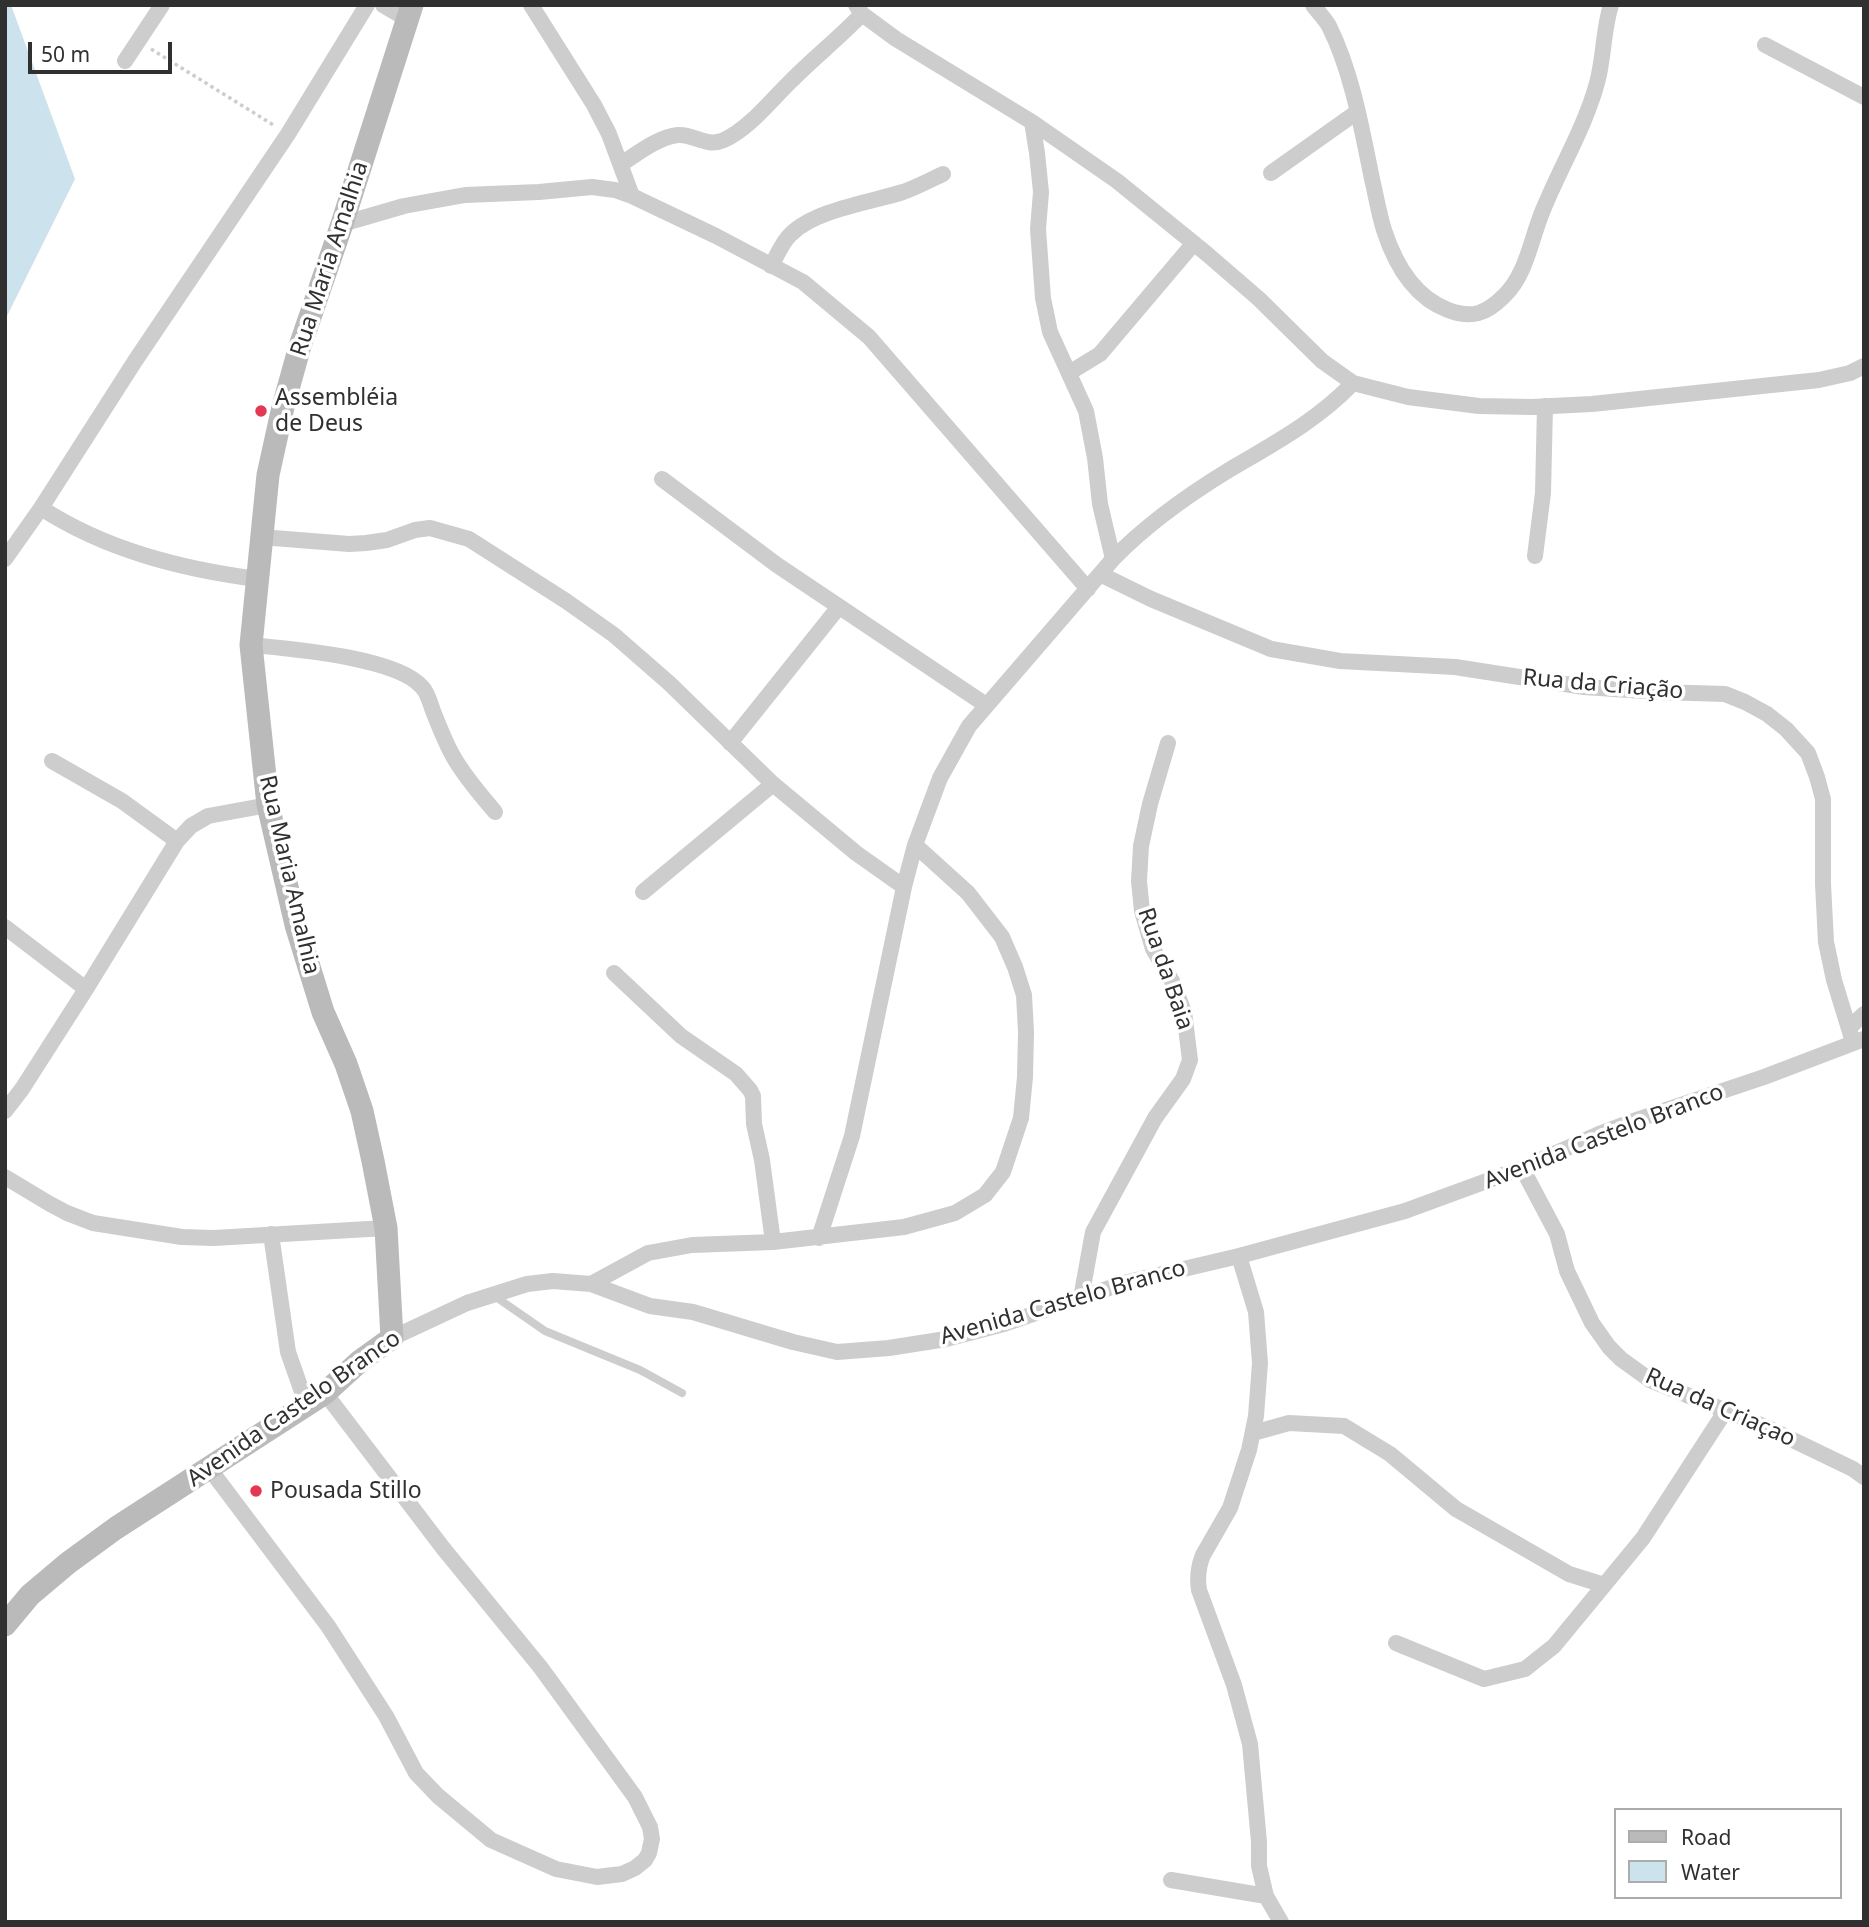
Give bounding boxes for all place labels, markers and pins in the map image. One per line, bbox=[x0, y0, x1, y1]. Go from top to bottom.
place label: Assembléia de Deus bbox=[275, 384, 398, 438]
marker: Assembléia de Deus bbox=[253, 403, 269, 419]
place label: Pousada Stillo bbox=[270, 1477, 422, 1505]
marker: Pousada Stillo bbox=[248, 1483, 264, 1499]

